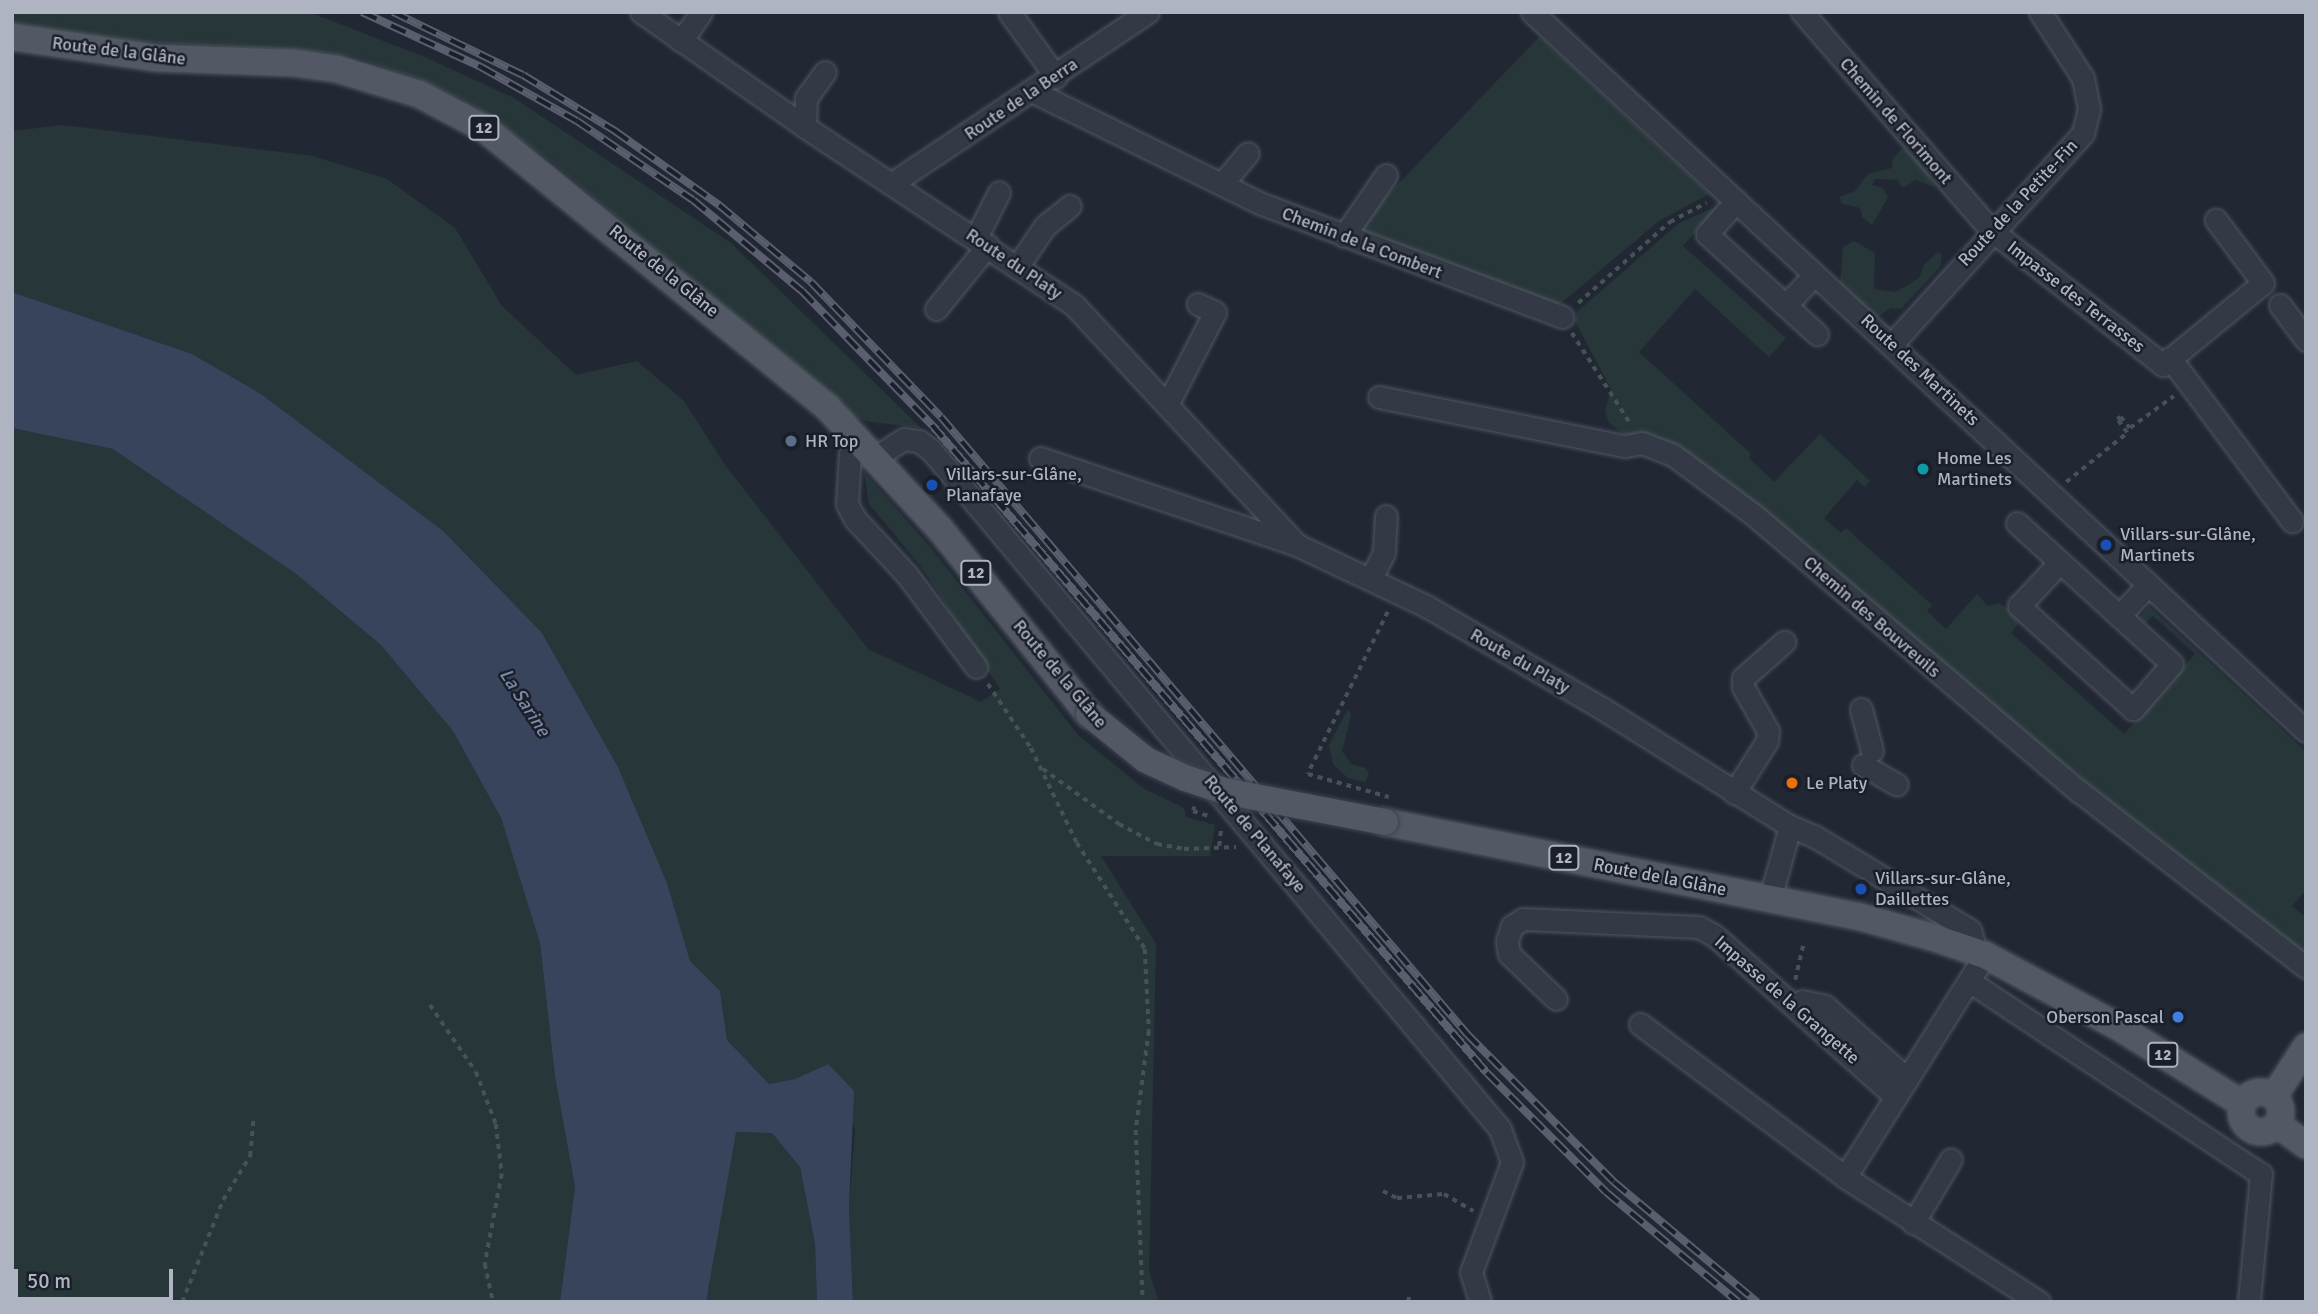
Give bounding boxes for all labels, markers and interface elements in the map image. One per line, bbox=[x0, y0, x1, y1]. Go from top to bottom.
street label: Route de la Glâne bbox=[51, 32, 187, 70]
street label: Route de la Berra bbox=[960, 53, 1082, 145]
street label: Chemin de Florimont bbox=[1835, 53, 1957, 189]
road number: 12 bbox=[468, 116, 500, 140]
street label: Route de la Petite-Fin bbox=[1954, 135, 2082, 271]
street label: Chemin de la Combert bbox=[1279, 202, 1445, 284]
street label: Route de la Glâne bbox=[605, 220, 723, 322]
street label: Route du Platy bbox=[962, 224, 1066, 304]
street label: Impasse des Terrasses bbox=[2003, 237, 2149, 357]
street label: Route des Martinets bbox=[1856, 310, 1984, 430]
place label: HR Top bbox=[805, 430, 858, 452]
marker: HR Top bbox=[783, 433, 799, 449]
place label: Home Les Martinets bbox=[1937, 448, 2012, 490]
marker: Home Les Martinets bbox=[1915, 461, 1931, 477]
place label: Villars-sur-Glâne, Planafaye bbox=[946, 464, 1082, 506]
marker: Villars-sur-Glâne, Planafaye bbox=[924, 477, 940, 493]
place label: Villars-sur-Glâne, Martinets bbox=[2120, 524, 2256, 566]
marker: Villars-sur-Glâne, Martinets bbox=[2098, 537, 2114, 553]
street label: Chemin des Bouvreuils bbox=[1799, 552, 1945, 682]
road number: 12 bbox=[960, 560, 992, 586]
street label: Route de la Glâne bbox=[1008, 615, 1112, 733]
street label: Route du Platy bbox=[1466, 624, 1574, 698]
water label: La Sarine bbox=[494, 665, 554, 741]
street label: Route de Planafaye bbox=[1199, 771, 1311, 897]
place label: Le Platy bbox=[1806, 772, 1867, 794]
marker: Le Platy bbox=[1784, 775, 1800, 791]
road number: 12 bbox=[1548, 846, 1580, 870]
street label: Route de la Glâne bbox=[1592, 854, 1728, 900]
place label: Villars-sur-Glâne, Daillettes bbox=[1875, 868, 2011, 910]
marker: Villars-sur-Glâne, Daillettes bbox=[1853, 881, 1869, 897]
street label: Impasse de la Grangette bbox=[1710, 931, 1864, 1069]
place label: Oberson Pascal bbox=[2046, 1006, 2164, 1028]
marker: Oberson Pascal bbox=[2170, 1009, 2186, 1025]
road number: 12 bbox=[2147, 1042, 2179, 1068]
scale bar bbox=[18, 1254, 177, 1298]
text: 50 m bbox=[27, 1268, 71, 1294]

